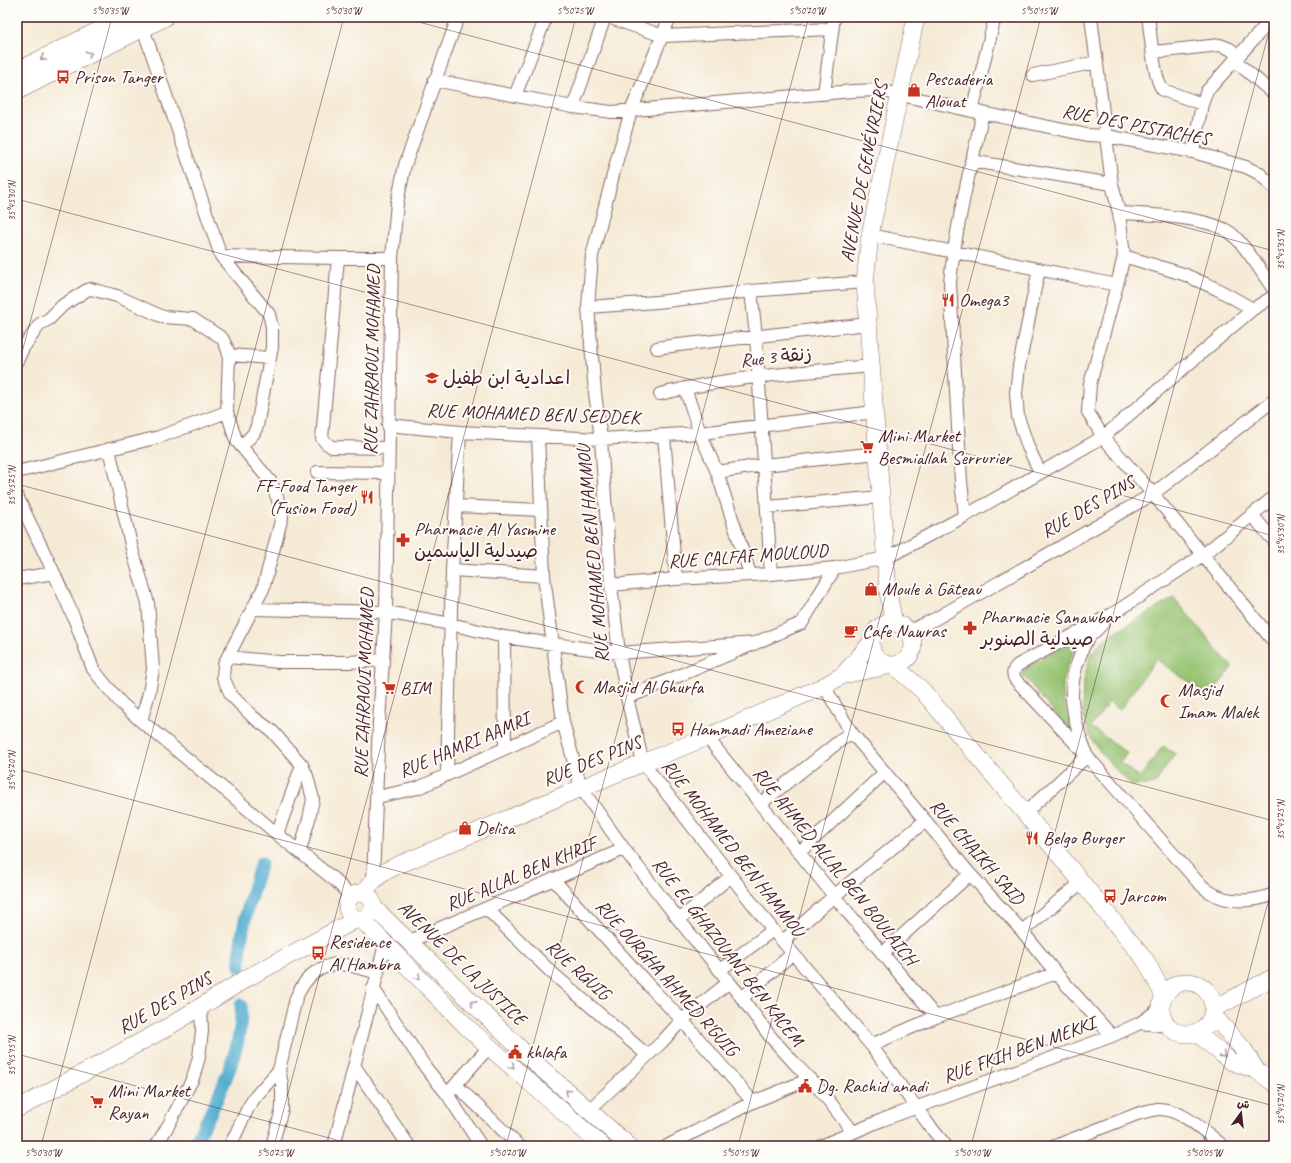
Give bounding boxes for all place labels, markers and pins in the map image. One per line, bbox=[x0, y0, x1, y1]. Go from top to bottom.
place label: Prison Tanger bbox=[74, 65, 165, 89]
place label: Pescaderia Alouat bbox=[925, 67, 994, 113]
bus stop icon: Prison Tanger bbox=[55, 69, 71, 85]
shop icon: Pescaderia Alouat bbox=[906, 82, 922, 98]
place label: Omega3 bbox=[959, 288, 1010, 312]
restaurant icon: Omega3 bbox=[940, 292, 956, 308]
place label: اعدادية ابن طفيل bbox=[443, 366, 570, 390]
school or university icon: اعدادية ابن طفيل bbox=[424, 370, 440, 386]
place label: Mini Market Besmiallah Serrurier bbox=[878, 424, 1013, 470]
supermarket icon: Mini Market Besmiallah Serrurier bbox=[859, 439, 875, 455]
place label: FF-Food Tanger (Fusion Food) bbox=[256, 474, 358, 520]
restaurant icon: FF-Food Tanger (Fusion Food) bbox=[359, 489, 375, 505]
place label: Pharmacie Al Yasmine صيدلية الياسمين bbox=[414, 517, 557, 563]
pharmacy icon: Pharmacie Al Yasmine صيدلية الياسمين bbox=[395, 532, 411, 548]
place label: Moule à Gâteau bbox=[882, 577, 982, 601]
shop icon: Moule à Gâteau bbox=[863, 581, 879, 597]
place label: Pharmacie Sanawbar صيدلية الصنوبر bbox=[979, 605, 1121, 651]
place label: Cafe Nawras bbox=[862, 619, 948, 643]
pharmacy icon: Pharmacie Sanawbar صيدلية الصنوبر bbox=[962, 620, 978, 636]
cafe icon: Cafe Nawras bbox=[843, 623, 859, 639]
place label: Masjid Al Ghurfa bbox=[593, 675, 705, 699]
place label: BIM bbox=[400, 676, 432, 700]
place label: Masjid Imam Malek bbox=[1178, 678, 1260, 724]
mosque icon: Masjid Al Ghurfa bbox=[574, 679, 590, 695]
supermarket icon: BIM bbox=[381, 680, 397, 696]
mosque icon: Masjid Imam Malek bbox=[1159, 693, 1175, 709]
place label: Hammadi Ameziane bbox=[689, 717, 814, 741]
bus stop icon: Hammadi Ameziane bbox=[670, 721, 686, 737]
place label: Delisa bbox=[476, 816, 517, 840]
shop icon: Delisa bbox=[457, 820, 473, 836]
place label: Belgo Burger bbox=[1043, 826, 1125, 850]
restaurant icon: Belgo Burger bbox=[1024, 830, 1040, 846]
place label: Jarcom bbox=[1120, 884, 1167, 908]
bus stop icon: Jarcom bbox=[1102, 888, 1118, 904]
place label: Residence Al Hambra bbox=[329, 930, 401, 976]
bus stop icon: Residence Al Hambra bbox=[310, 945, 326, 961]
place label: khlafa bbox=[526, 1040, 568, 1064]
public building icon: khlafa bbox=[507, 1044, 523, 1060]
place label: Dg. Rachid anadi bbox=[816, 1074, 930, 1098]
public building icon: Dg. Rachid anadi bbox=[797, 1078, 813, 1094]
place label: Mini Market Rayan bbox=[108, 1079, 192, 1125]
supermarket icon: Mini Market Rayan bbox=[89, 1094, 105, 1110]

